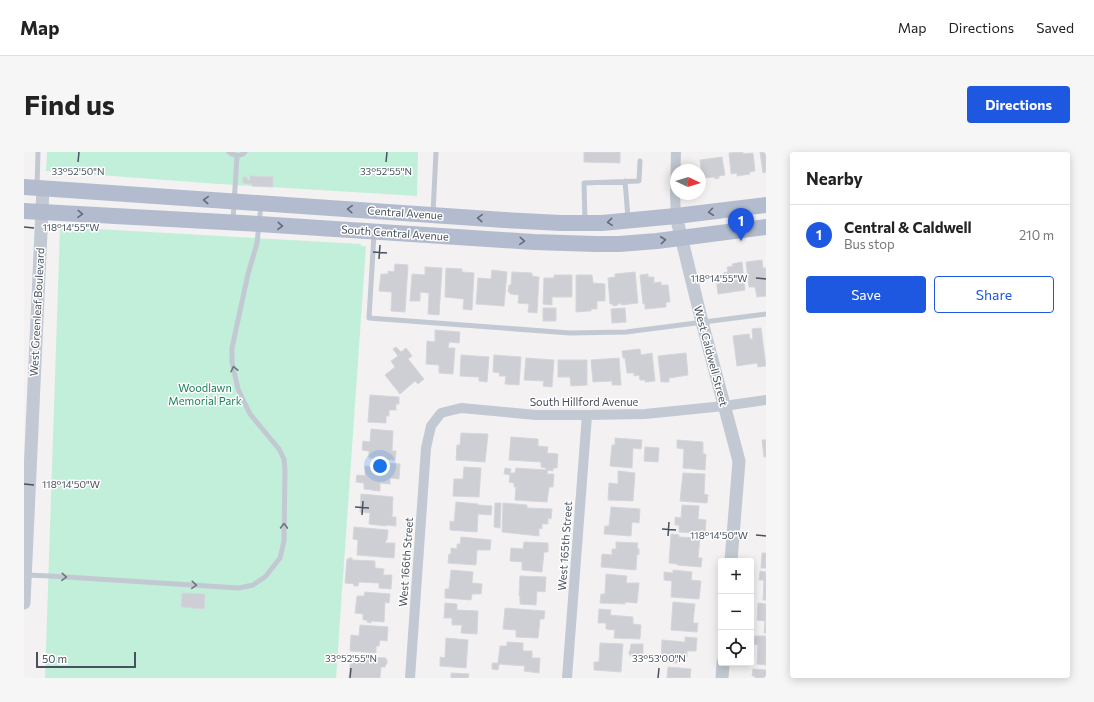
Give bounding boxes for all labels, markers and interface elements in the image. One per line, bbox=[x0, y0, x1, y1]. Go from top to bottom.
text: Map bbox=[20, 16, 59, 39]
text: Map bbox=[898, 19, 927, 36]
text: Directions bbox=[949, 19, 1014, 36]
text: Saved bbox=[1036, 19, 1074, 36]
button: Directions bbox=[967, 86, 1070, 123]
text: Find us bbox=[24, 87, 115, 121]
north arrow bbox=[670, 164, 706, 200]
text: 33°52'50"N bbox=[52, 165, 104, 177]
text: 33°52'55"N bbox=[360, 165, 412, 177]
text: Nearby bbox=[806, 168, 863, 189]
one-way arrow bbox=[203, 195, 209, 204]
street label: Central Avenue bbox=[367, 203, 443, 222]
one-way arrow bbox=[347, 205, 353, 214]
one-way arrow bbox=[708, 207, 714, 216]
pin: 1 bbox=[728, 208, 754, 241]
one-way arrow bbox=[77, 209, 84, 218]
one-way arrow bbox=[477, 214, 483, 223]
one-way arrow bbox=[607, 218, 613, 227]
text: Central & Caldwell bbox=[844, 218, 972, 236]
text: 118°14'55"W bbox=[42, 221, 100, 233]
one-way arrow bbox=[277, 221, 283, 230]
street label: South Central Avenue bbox=[341, 222, 449, 243]
text: 1 bbox=[816, 227, 822, 243]
text: 210 m bbox=[1019, 227, 1054, 243]
one-way arrow bbox=[660, 236, 666, 245]
text: Bus stop bbox=[844, 236, 895, 252]
one-way arrow bbox=[519, 237, 525, 246]
street label: West Greenleaf Boulevard bbox=[27, 247, 46, 377]
text: 118°14'55"W bbox=[690, 272, 748, 284]
button: Save bbox=[806, 276, 926, 313]
button: Share bbox=[934, 276, 1054, 313]
street label: West Caldwell Street bbox=[692, 304, 731, 408]
one-way arrow bbox=[230, 366, 238, 372]
park label: Woodlawn Memorial Park bbox=[168, 381, 242, 407]
street label: South Hillford Avenue bbox=[530, 395, 639, 408]
your location bbox=[370, 456, 390, 476]
text: 118°14'50"W bbox=[42, 478, 100, 490]
street label: West 165th Street bbox=[555, 500, 574, 591]
street label: West 166th Street bbox=[396, 516, 415, 607]
one-way arrow bbox=[280, 523, 288, 529]
text: 118°14'50"W bbox=[690, 529, 748, 541]
map controls bbox=[718, 558, 754, 666]
button: + bbox=[718, 558, 754, 594]
one-way arrow bbox=[61, 572, 67, 581]
one-way arrow bbox=[191, 581, 197, 590]
button: − bbox=[718, 594, 754, 630]
button: locate bbox=[718, 630, 754, 666]
scale bar bbox=[36, 650, 136, 669]
text: 50 m bbox=[42, 652, 67, 665]
text: 33°52'55"N bbox=[325, 652, 377, 664]
text: 33°53'00"N bbox=[632, 652, 686, 664]

